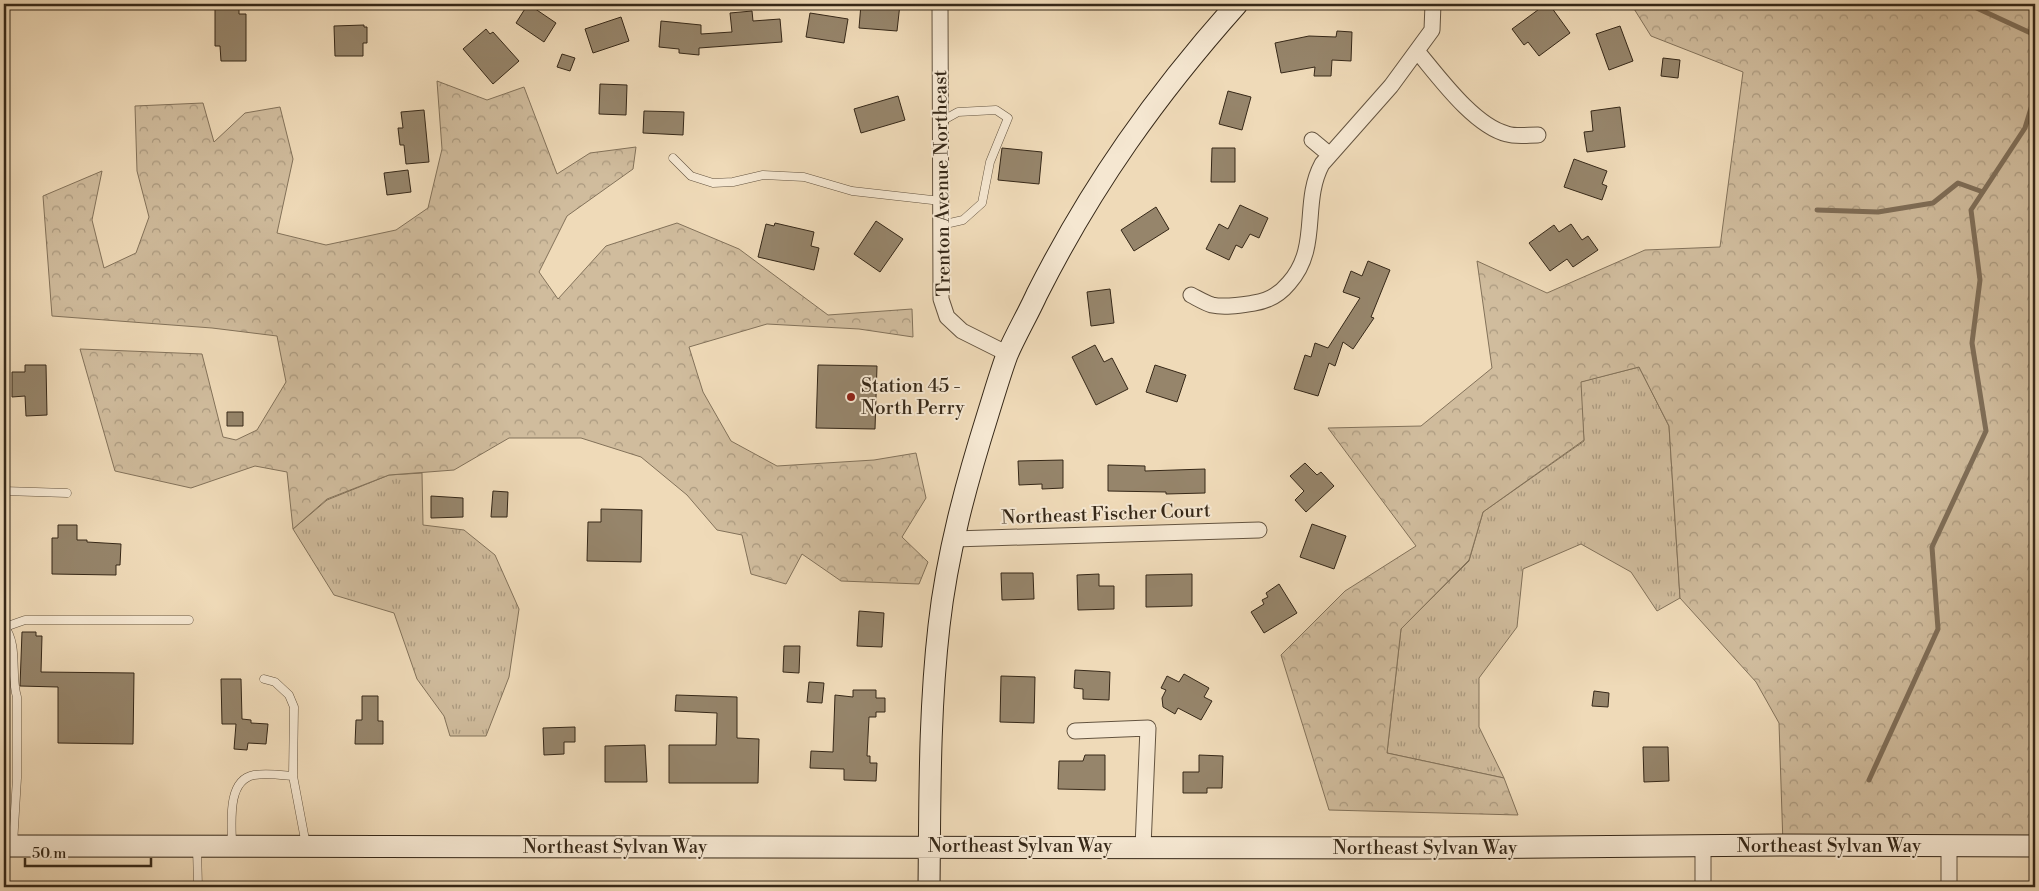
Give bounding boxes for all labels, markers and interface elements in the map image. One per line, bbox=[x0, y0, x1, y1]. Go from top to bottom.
street label: Trenton Avenue Northeast bbox=[928, 69, 956, 296]
place label: Station 45 - North Perry bbox=[861, 374, 965, 420]
marker: Station 45 - North Perry bbox=[845, 391, 857, 403]
street label: Northeast Fischer Court bbox=[1001, 498, 1211, 530]
street label: Northeast Sylvan Way bbox=[928, 834, 1113, 858]
street label: Northeast Sylvan Way bbox=[1737, 834, 1922, 858]
street label: Northeast Sylvan Way bbox=[523, 835, 708, 859]
scale bar bbox=[25, 836, 151, 868]
street label: Northeast Sylvan Way bbox=[1333, 836, 1518, 860]
text: 50 m bbox=[32, 844, 66, 863]

